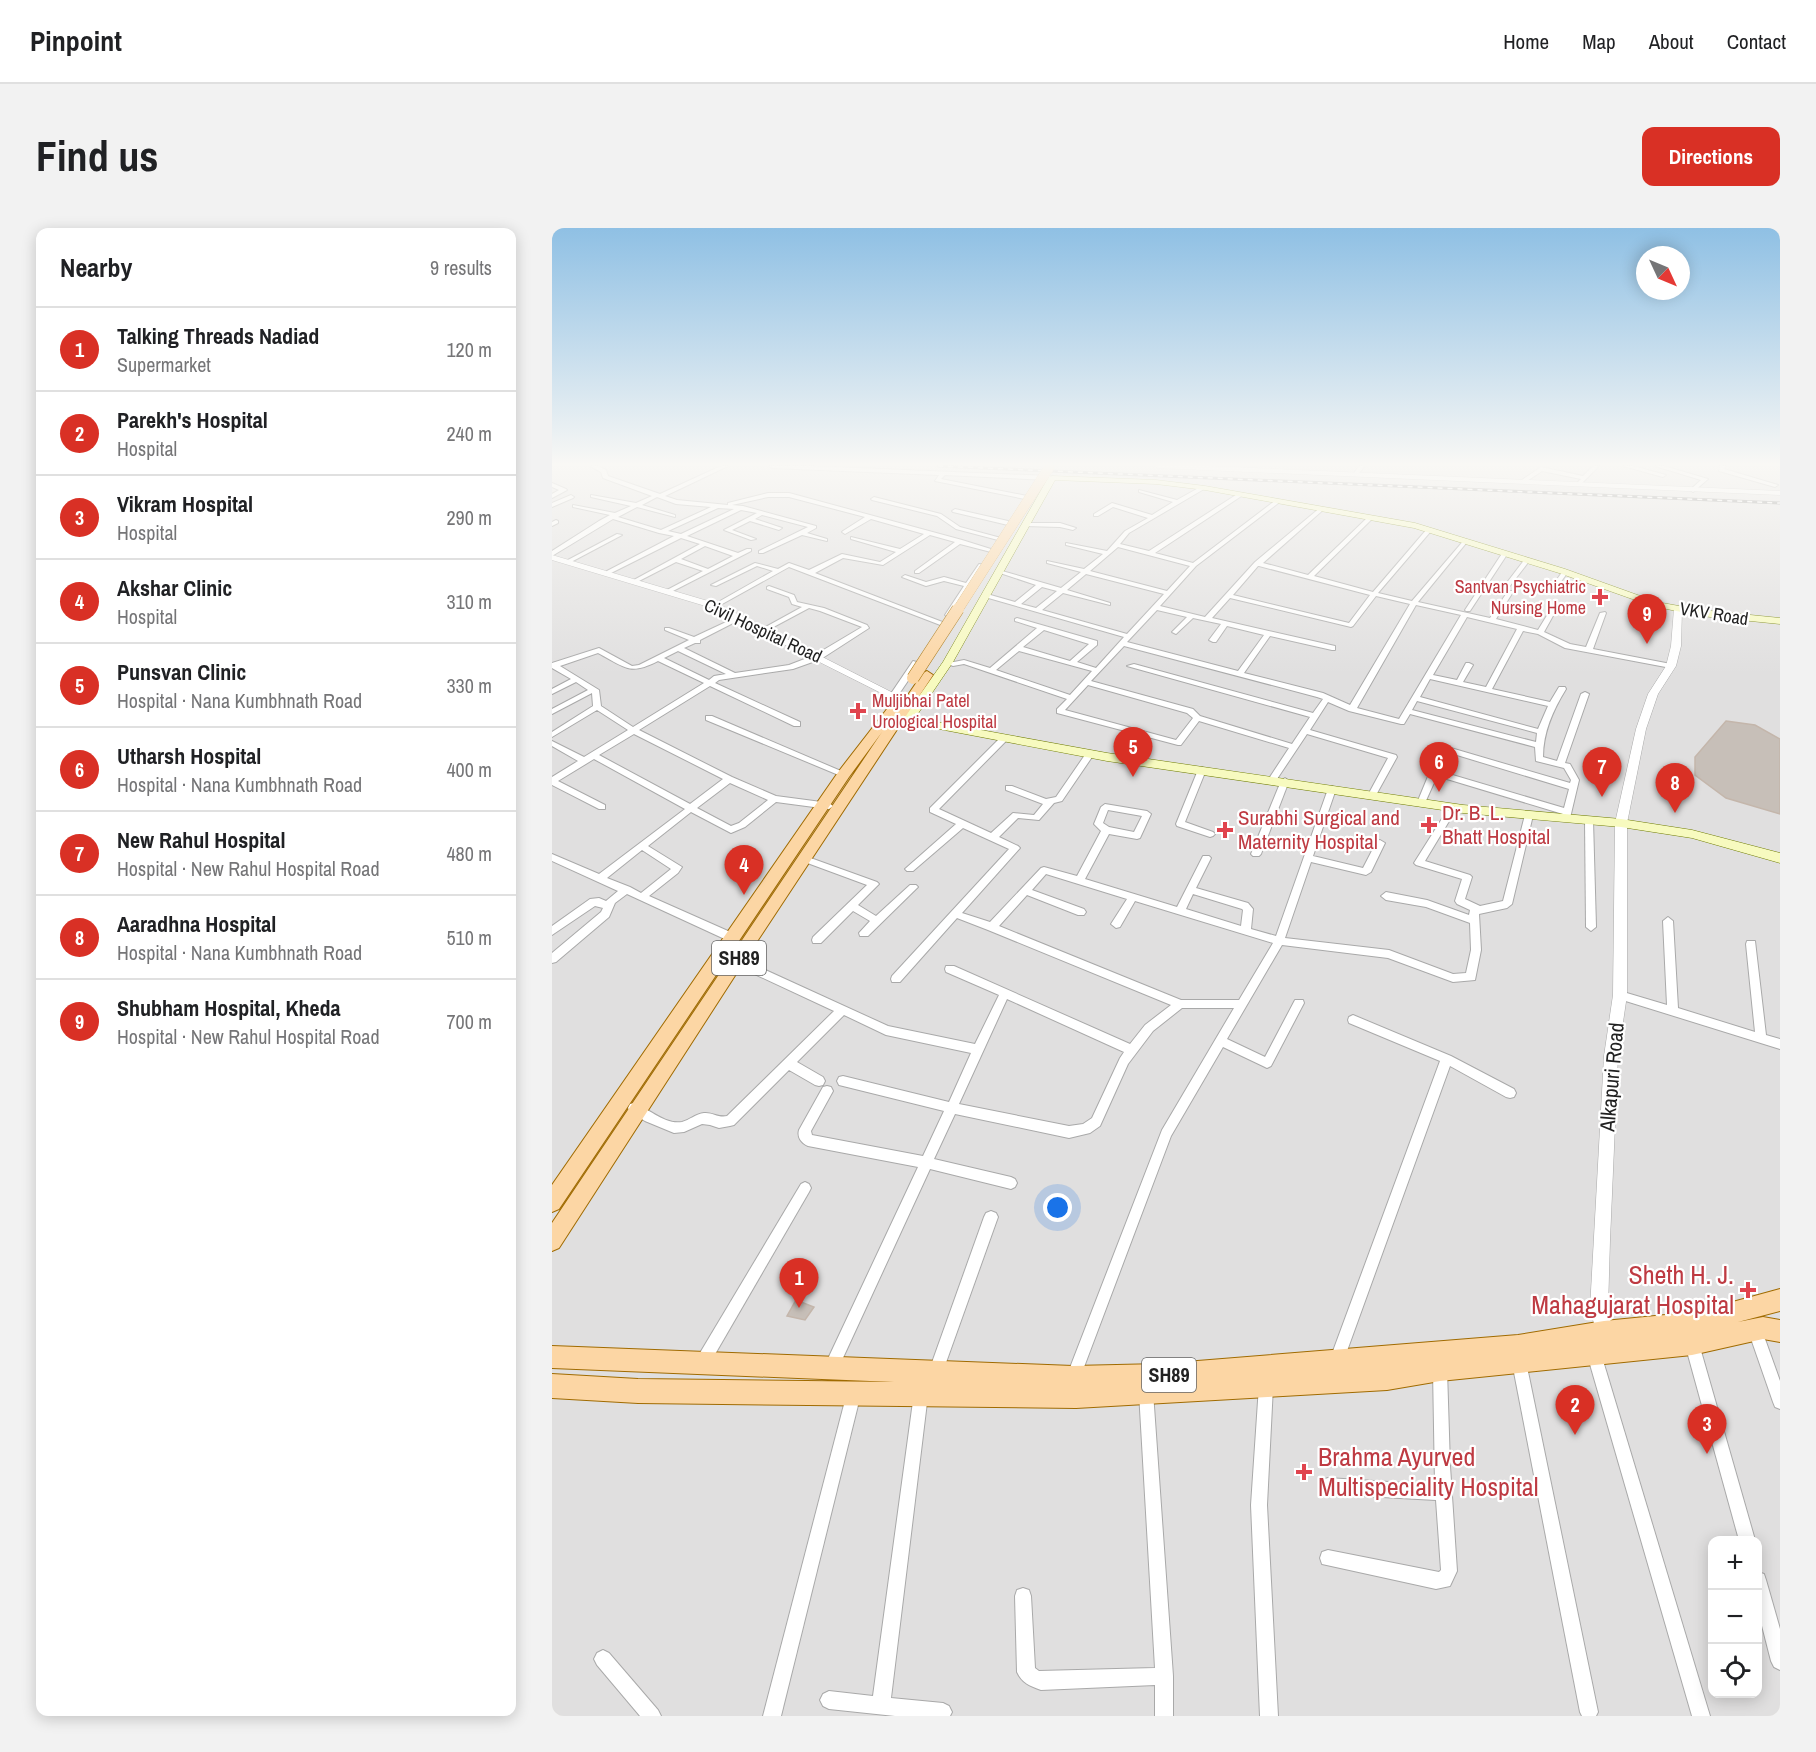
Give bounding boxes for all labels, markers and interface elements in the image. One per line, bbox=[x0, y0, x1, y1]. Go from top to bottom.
text: Pinpoint bbox=[30, 22, 122, 60]
text: Home bbox=[1503, 27, 1549, 56]
text: Map bbox=[1582, 27, 1616, 56]
text: About bbox=[1649, 27, 1694, 56]
text: Contact bbox=[1727, 27, 1786, 56]
button: Directions bbox=[1642, 127, 1780, 186]
text: Find us bbox=[36, 128, 158, 184]
north arrow bbox=[1636, 246, 1690, 300]
text: Nearby bbox=[60, 250, 132, 285]
text: 9 results bbox=[430, 254, 492, 281]
text: Talking Threads Nadiad bbox=[117, 321, 319, 351]
text: 1 bbox=[75, 336, 84, 363]
text: 120 m bbox=[446, 336, 492, 363]
text: Supermarket bbox=[117, 351, 211, 378]
text: Parekh's Hospital bbox=[117, 405, 268, 435]
text: 2 bbox=[75, 420, 84, 447]
text: 240 m bbox=[446, 420, 492, 447]
text: Hospital bbox=[117, 435, 177, 462]
text: Vikram Hospital bbox=[117, 489, 253, 519]
text: 3 bbox=[75, 504, 84, 531]
text: 290 m bbox=[446, 504, 492, 531]
text: Hospital bbox=[117, 519, 177, 546]
text: Akshar Clinic bbox=[117, 573, 232, 603]
place label: Santvan Psychiatric Nursing Home bbox=[1455, 574, 1586, 620]
text: 4 bbox=[75, 588, 84, 615]
text: 310 m bbox=[446, 588, 492, 615]
marker: Santvan Psychiatric Nursing Home bbox=[1591, 588, 1609, 606]
street label: Civil Hospital Road bbox=[700, 592, 826, 669]
pin: 9 bbox=[1628, 594, 1666, 644]
street label: VKV Road bbox=[1678, 596, 1750, 631]
text: Hospital bbox=[117, 603, 177, 630]
text: Punsvan Clinic bbox=[117, 657, 246, 687]
text: 5 bbox=[75, 672, 84, 699]
text: 330 m bbox=[446, 672, 492, 699]
text: Hospital · Nana Kumbhnath Road bbox=[117, 687, 362, 714]
place label: Muljibhai Patel Urological Hospital bbox=[872, 688, 997, 734]
marker: Muljibhai Patel Urological Hospital bbox=[849, 702, 867, 720]
pin: 5 bbox=[1114, 728, 1152, 777]
text: Utharsh Hospital bbox=[117, 741, 261, 771]
pin: 6 bbox=[1420, 742, 1458, 792]
pin: 7 bbox=[1582, 748, 1622, 797]
text: 6 bbox=[75, 756, 84, 783]
text: 400 m bbox=[446, 756, 492, 783]
pin: 8 bbox=[1656, 764, 1694, 813]
text: Hospital · Nana Kumbhnath Road bbox=[117, 771, 362, 798]
place label: Dr. B. L. Bhatt Hospital bbox=[1442, 798, 1550, 851]
place label: Surabhi Surgical and Maternity Hospital bbox=[1238, 803, 1400, 856]
marker: Dr. B. L. Bhatt Hospital bbox=[1420, 816, 1438, 834]
marker: Surabhi Surgical and Maternity Hospital bbox=[1216, 821, 1234, 839]
text: New Rahul Hospital bbox=[117, 825, 285, 855]
text: 7 bbox=[75, 840, 84, 867]
text: 480 m bbox=[446, 840, 492, 867]
pin: 4 bbox=[724, 846, 764, 895]
text: Hospital · New Rahul Hospital Road bbox=[117, 855, 380, 882]
text: Aaradhna Hospital bbox=[117, 909, 276, 939]
text: 8 bbox=[75, 924, 84, 951]
text: 510 m bbox=[446, 924, 492, 951]
text: Hospital · Nana Kumbhnath Road bbox=[117, 939, 362, 966]
road number: SH89 bbox=[712, 941, 766, 975]
text: Shubham Hospital, Kheda bbox=[117, 993, 341, 1023]
text: 9 bbox=[75, 1008, 84, 1035]
text: 700 m bbox=[446, 1008, 492, 1035]
street label: Alkapuri Road bbox=[1592, 1021, 1631, 1134]
text: Hospital · New Rahul Hospital Road bbox=[117, 1023, 380, 1050]
your location bbox=[1043, 1193, 1072, 1222]
place label: Sheth H. J. Mahagujarat Hospital bbox=[1531, 1257, 1734, 1322]
pin: 1 bbox=[780, 1258, 818, 1308]
marker: Sheth H. J. Mahagujarat Hospital bbox=[1739, 1281, 1757, 1299]
road number: SH89 bbox=[1142, 1358, 1196, 1392]
pin: 2 bbox=[1556, 1386, 1594, 1435]
pin: 3 bbox=[1688, 1404, 1726, 1454]
place label: Brahma Ayurved Multispeciality Hospital bbox=[1318, 1439, 1538, 1504]
marker: Brahma Ayurved Multispeciality Hospital bbox=[1295, 1463, 1313, 1481]
map controls bbox=[1708, 1536, 1762, 1698]
button: + bbox=[1708, 1536, 1762, 1590]
button: − bbox=[1708, 1590, 1762, 1644]
button: locate bbox=[1708, 1644, 1762, 1698]

